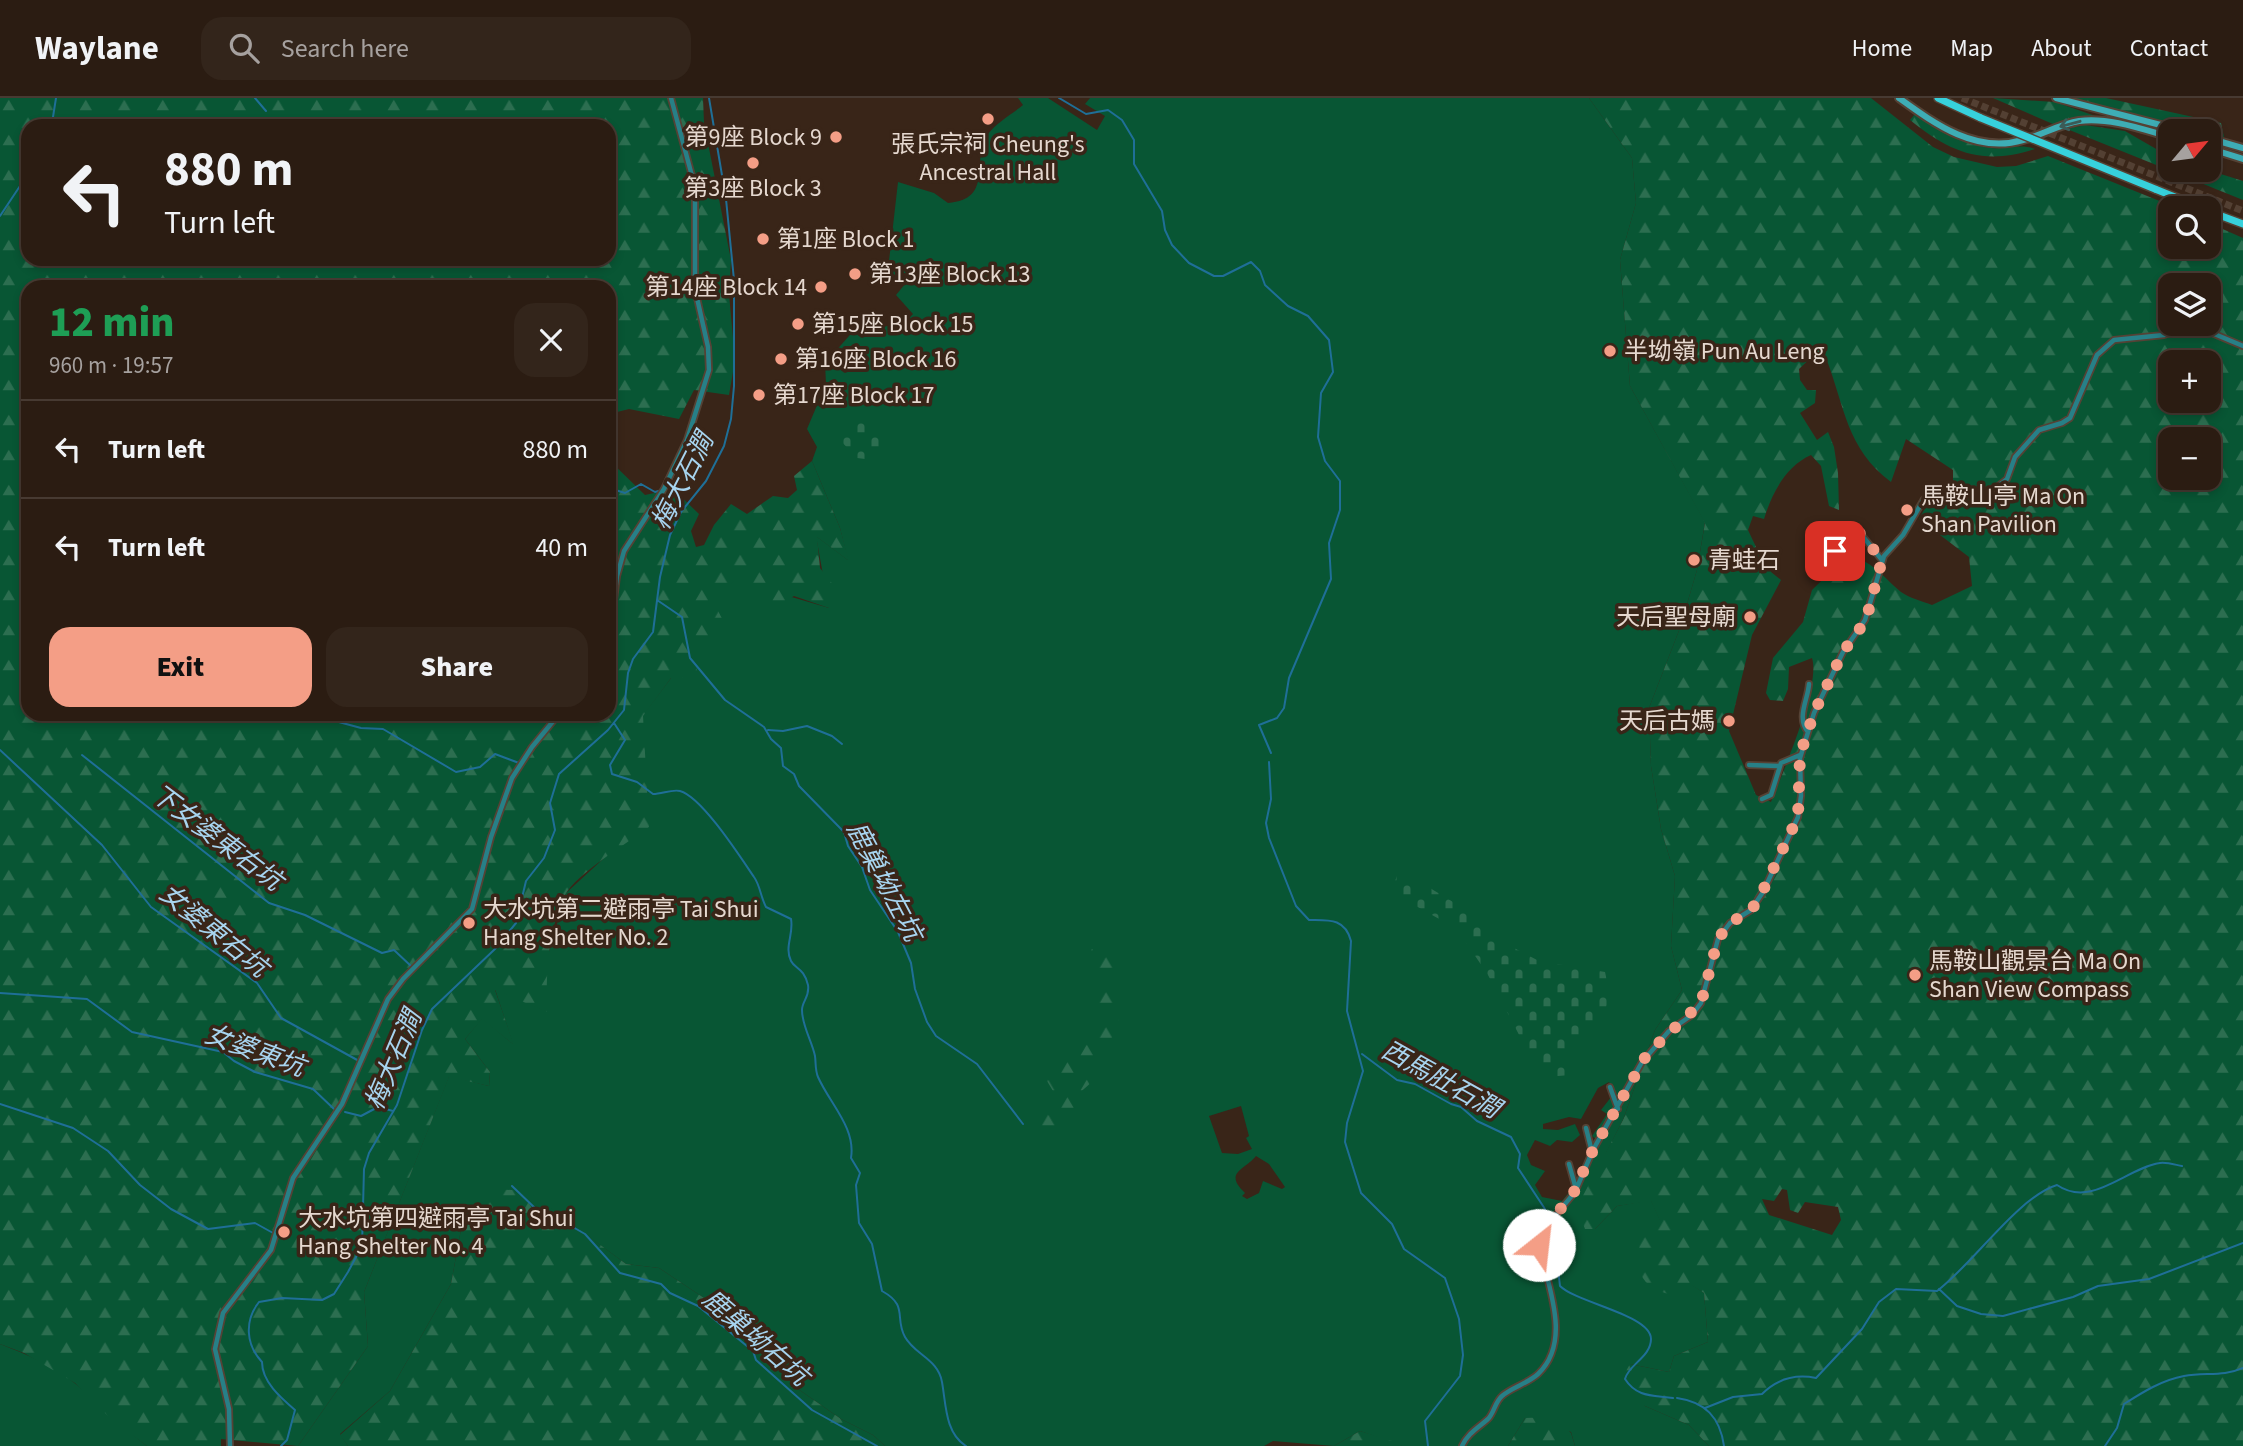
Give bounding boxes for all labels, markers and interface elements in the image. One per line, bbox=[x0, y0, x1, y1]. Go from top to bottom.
search box bbox=[201, 17, 691, 80]
text: Waylane bbox=[35, 25, 159, 72]
icon: search bbox=[225, 29, 263, 67]
text: Search here bbox=[281, 30, 409, 67]
text: Home bbox=[1852, 31, 1912, 66]
text: Map bbox=[1950, 31, 1993, 66]
text: About bbox=[2031, 31, 2092, 66]
text: Contact bbox=[2130, 31, 2208, 66]
marker: 張氏宗祠 Cheung's Ancestral Hall bbox=[980, 111, 996, 127]
one-way arrow bbox=[2059, 118, 2082, 131]
north arrow bbox=[2158, 119, 2221, 182]
map controls bbox=[2158, 119, 2221, 490]
place label: 第9座 Block 9 bbox=[684, 120, 822, 155]
place label: 張氏宗祠 Cheung's Ancestral Hall bbox=[891, 127, 1085, 190]
marker: 第9座 Block 9 bbox=[828, 129, 844, 145]
text: 880 m bbox=[164, 135, 293, 205]
icon: left bbox=[49, 147, 140, 238]
marker: 第3座 Block 3 bbox=[745, 155, 761, 171]
place label: 第3座 Block 3 bbox=[684, 171, 822, 206]
button: search bbox=[2158, 196, 2221, 259]
text: Turn left bbox=[164, 200, 275, 246]
place label: 第1座 Block 1 bbox=[777, 222, 915, 257]
marker: 第1座 Block 1 bbox=[755, 231, 771, 247]
place label: 第13座 Block 13 bbox=[869, 257, 1030, 292]
marker: 第13座 Block 13 bbox=[847, 266, 863, 282]
place label: 第14座 Block 14 bbox=[646, 270, 807, 305]
button: layers bbox=[2158, 273, 2221, 336]
marker: 第14座 Block 14 bbox=[813, 279, 829, 295]
text: 12 min bbox=[49, 293, 175, 353]
button: close bbox=[514, 303, 588, 377]
place label: 第15座 Block 15 bbox=[812, 307, 973, 342]
marker: 第15座 Block 15 bbox=[790, 316, 806, 332]
place label: 半坳嶺 Pun Au Leng bbox=[1624, 334, 1825, 369]
place label: 第16座 Block 16 bbox=[795, 342, 956, 377]
marker: 半坳嶺 Pun Au Leng bbox=[1602, 343, 1618, 359]
text: 960 m · 19:57 bbox=[49, 349, 173, 382]
button: + bbox=[2158, 350, 2221, 413]
marker: 第16座 Block 16 bbox=[773, 351, 789, 367]
place label: 第17座 Block 17 bbox=[773, 378, 934, 413]
marker: 第17座 Block 17 bbox=[751, 387, 767, 403]
water label: 梅大石澗 bbox=[642, 423, 724, 536]
button: − bbox=[2158, 427, 2221, 490]
icon: left bbox=[49, 430, 87, 468]
text: Turn left bbox=[108, 431, 205, 468]
text: 880 m bbox=[522, 431, 588, 468]
place label: 馬鞍山亭 Ma On Shan Pavilion bbox=[1921, 479, 2085, 542]
marker: 馬鞍山亭 Ma On Shan Pavilion bbox=[1899, 502, 1915, 518]
pin bbox=[1805, 521, 1865, 581]
icon: left bbox=[49, 528, 87, 566]
text: Turn left bbox=[108, 529, 205, 566]
text: 40 m bbox=[535, 529, 588, 566]
icon: arrive bbox=[1816, 532, 1854, 570]
place label: 青蛙石 bbox=[1708, 543, 1780, 578]
marker: 青蛙石 bbox=[1686, 552, 1702, 568]
place label: 天后聖母廟 bbox=[1616, 600, 1736, 635]
marker: 天后聖母廟 bbox=[1742, 609, 1758, 625]
button: Exit bbox=[49, 627, 312, 707]
button: Share bbox=[326, 627, 588, 707]
place label: 天后古媽 bbox=[1619, 704, 1715, 739]
marker: 天后古媽 bbox=[1721, 713, 1737, 729]
water label: 下女婆東右坑 bbox=[143, 776, 293, 902]
water label: 鹿巢坳左坑 bbox=[838, 815, 933, 951]
water label: 女婆東右坑 bbox=[152, 875, 279, 988]
place label: 大水坑第二避雨亭 Tai Shui Hang Shelter No. 2 bbox=[483, 892, 759, 955]
marker: 大水坑第二避雨亭 Tai Shui Hang Shelter No. 2 bbox=[461, 915, 477, 931]
place label: 馬鞍山觀景台 Ma On Shan View Compass bbox=[1929, 944, 2141, 1007]
marker: 馬鞍山觀景台 Ma On Shan View Compass bbox=[1907, 967, 1923, 983]
water label: 梅大石澗 bbox=[356, 1001, 432, 1115]
water label: 女婆東坑 bbox=[200, 1015, 314, 1087]
water label: 西馬肚石澗 bbox=[1375, 1032, 1510, 1129]
place label: 大水坑第四避雨亭 Tai Shui Hang Shelter No. 4 bbox=[298, 1201, 574, 1264]
position arrow bbox=[1502, 1208, 1576, 1282]
marker: 大水坑第四避雨亭 Tai Shui Hang Shelter No. 4 bbox=[276, 1224, 292, 1240]
water label: 鹿巢坳右坑 bbox=[694, 1281, 820, 1397]

